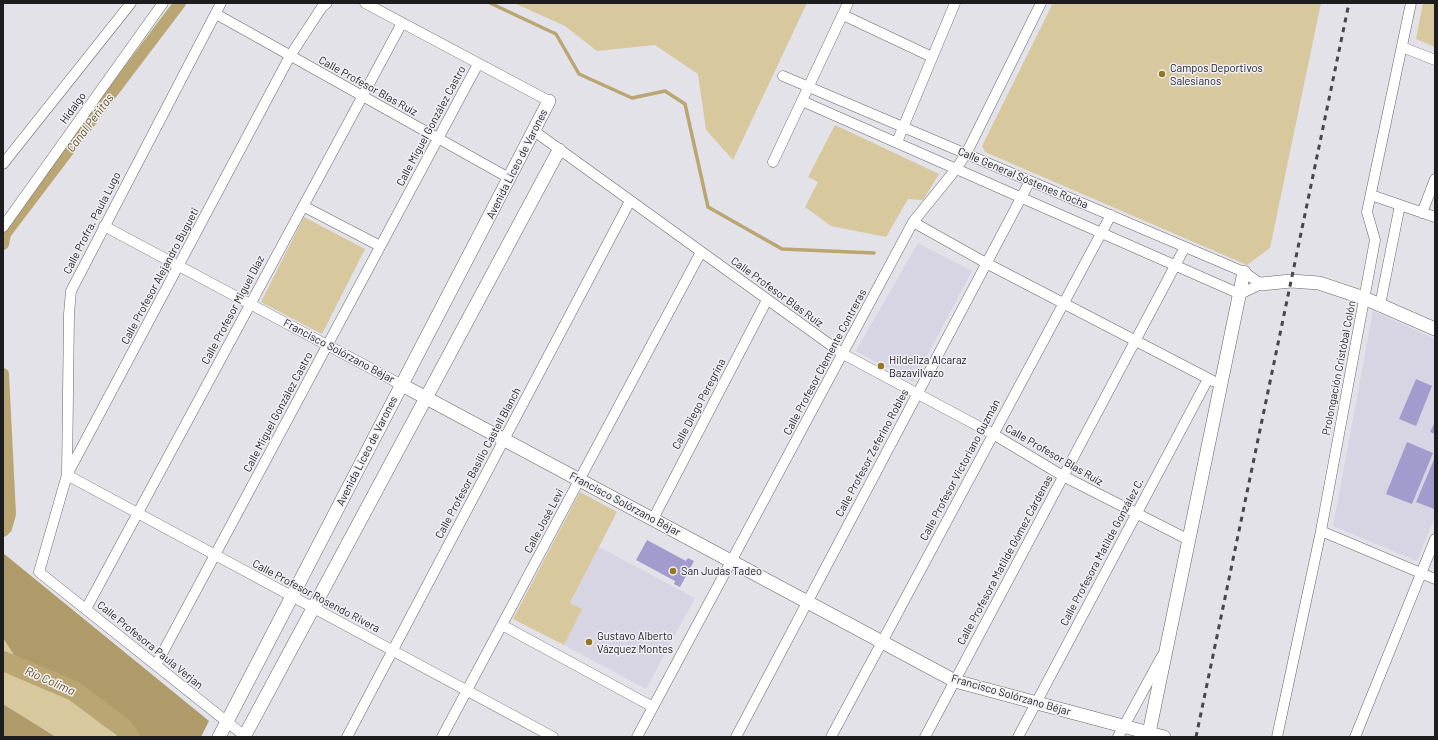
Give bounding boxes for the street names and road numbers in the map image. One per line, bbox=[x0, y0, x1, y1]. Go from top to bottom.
street label: Calle Profesor Blas Ruíz bbox=[316, 53, 420, 119]
street label: Calle Miguel González Castro bbox=[394, 64, 468, 188]
street label: Hidalgo bbox=[57, 90, 89, 126]
street label: Avenida Liceo de Varones bbox=[484, 107, 550, 221]
street label: Calle General Sóstenes Rocha bbox=[956, 145, 1090, 211]
street label: Calle Profra. Paula Lugo bbox=[60, 170, 124, 276]
street label: Calle Profesor Alejandro Bugueti bbox=[118, 205, 202, 347]
street label: Calle Profesor Miguel Díaz bbox=[199, 253, 267, 367]
street label: Calle Profesor Blas Ruíz bbox=[728, 254, 826, 330]
street label: Calle Profesor Clemente Contreras bbox=[781, 287, 869, 437]
street label: Prolongación Cristóbal Colón bbox=[1319, 300, 1359, 436]
street label: Francisco Solórzano Béjar bbox=[281, 316, 397, 386]
street label: Calle Miguel González Castro bbox=[241, 350, 315, 474]
street label: Calle Diego Peregrina bbox=[669, 356, 729, 452]
street label: Calle Profesor Basilio Castell Blanch bbox=[432, 385, 524, 541]
street label: Calle Profesor Zeferino Robles bbox=[833, 387, 911, 519]
street label: Avenida Liceo de Varones bbox=[334, 394, 400, 508]
street label: Calle Profesor Victoriano Guzmán bbox=[917, 397, 1003, 543]
street label: Calle Profesor Blas Ruíz bbox=[1003, 422, 1105, 488]
street label: Francisco Solórzano Béjar bbox=[567, 469, 683, 539]
street label: Calle Profesora Matilde Gómez Cárdenas bbox=[954, 473, 1056, 647]
street label: Calle Profesora Matilde González C. bbox=[1057, 476, 1147, 628]
street label: Calle José Levi bbox=[521, 487, 567, 555]
street label: Calle Profesor Rosendo Rivera bbox=[250, 557, 382, 635]
street label: Calle Profesora Paula Verjan bbox=[94, 598, 206, 692]
street label: Francisco Solórzano Béjar bbox=[950, 672, 1072, 718]

